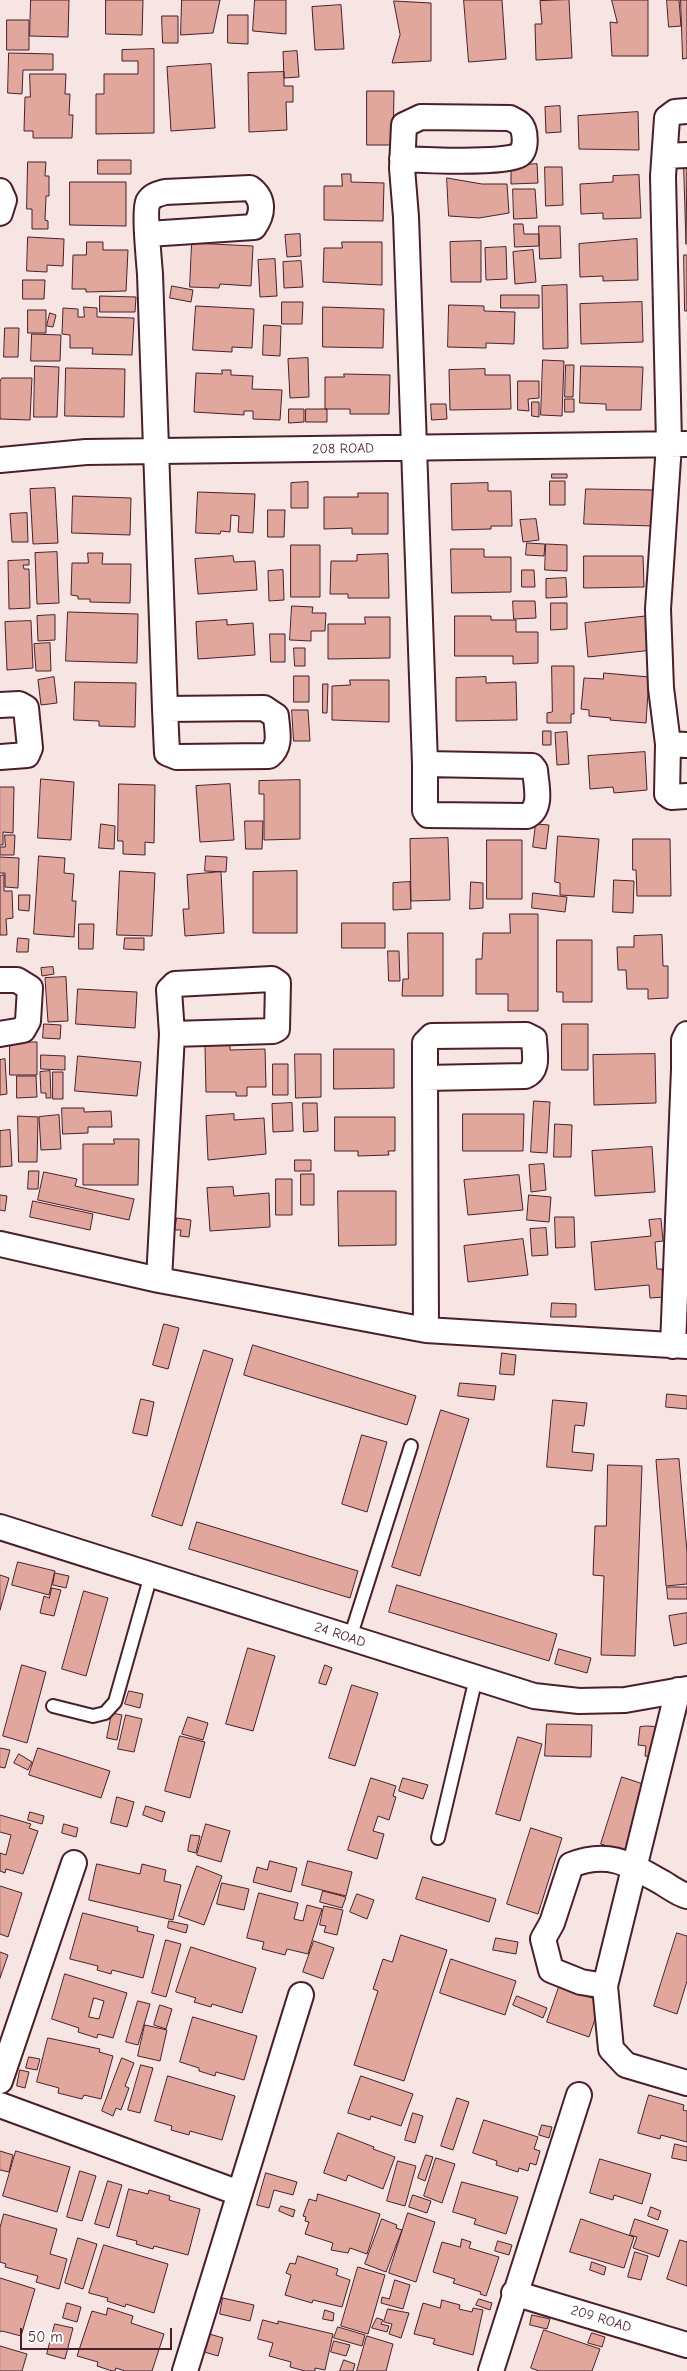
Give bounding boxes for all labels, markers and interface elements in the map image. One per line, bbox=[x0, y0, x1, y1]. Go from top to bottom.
street label: 208 ROAD bbox=[312, 440, 374, 458]
street label: 24 ROAD bbox=[312, 1619, 368, 1651]
street label: 209 ROAD bbox=[569, 2302, 633, 2336]
scale bar bbox=[22, 2318, 175, 2350]
text: 50 m bbox=[28, 2328, 63, 2346]

